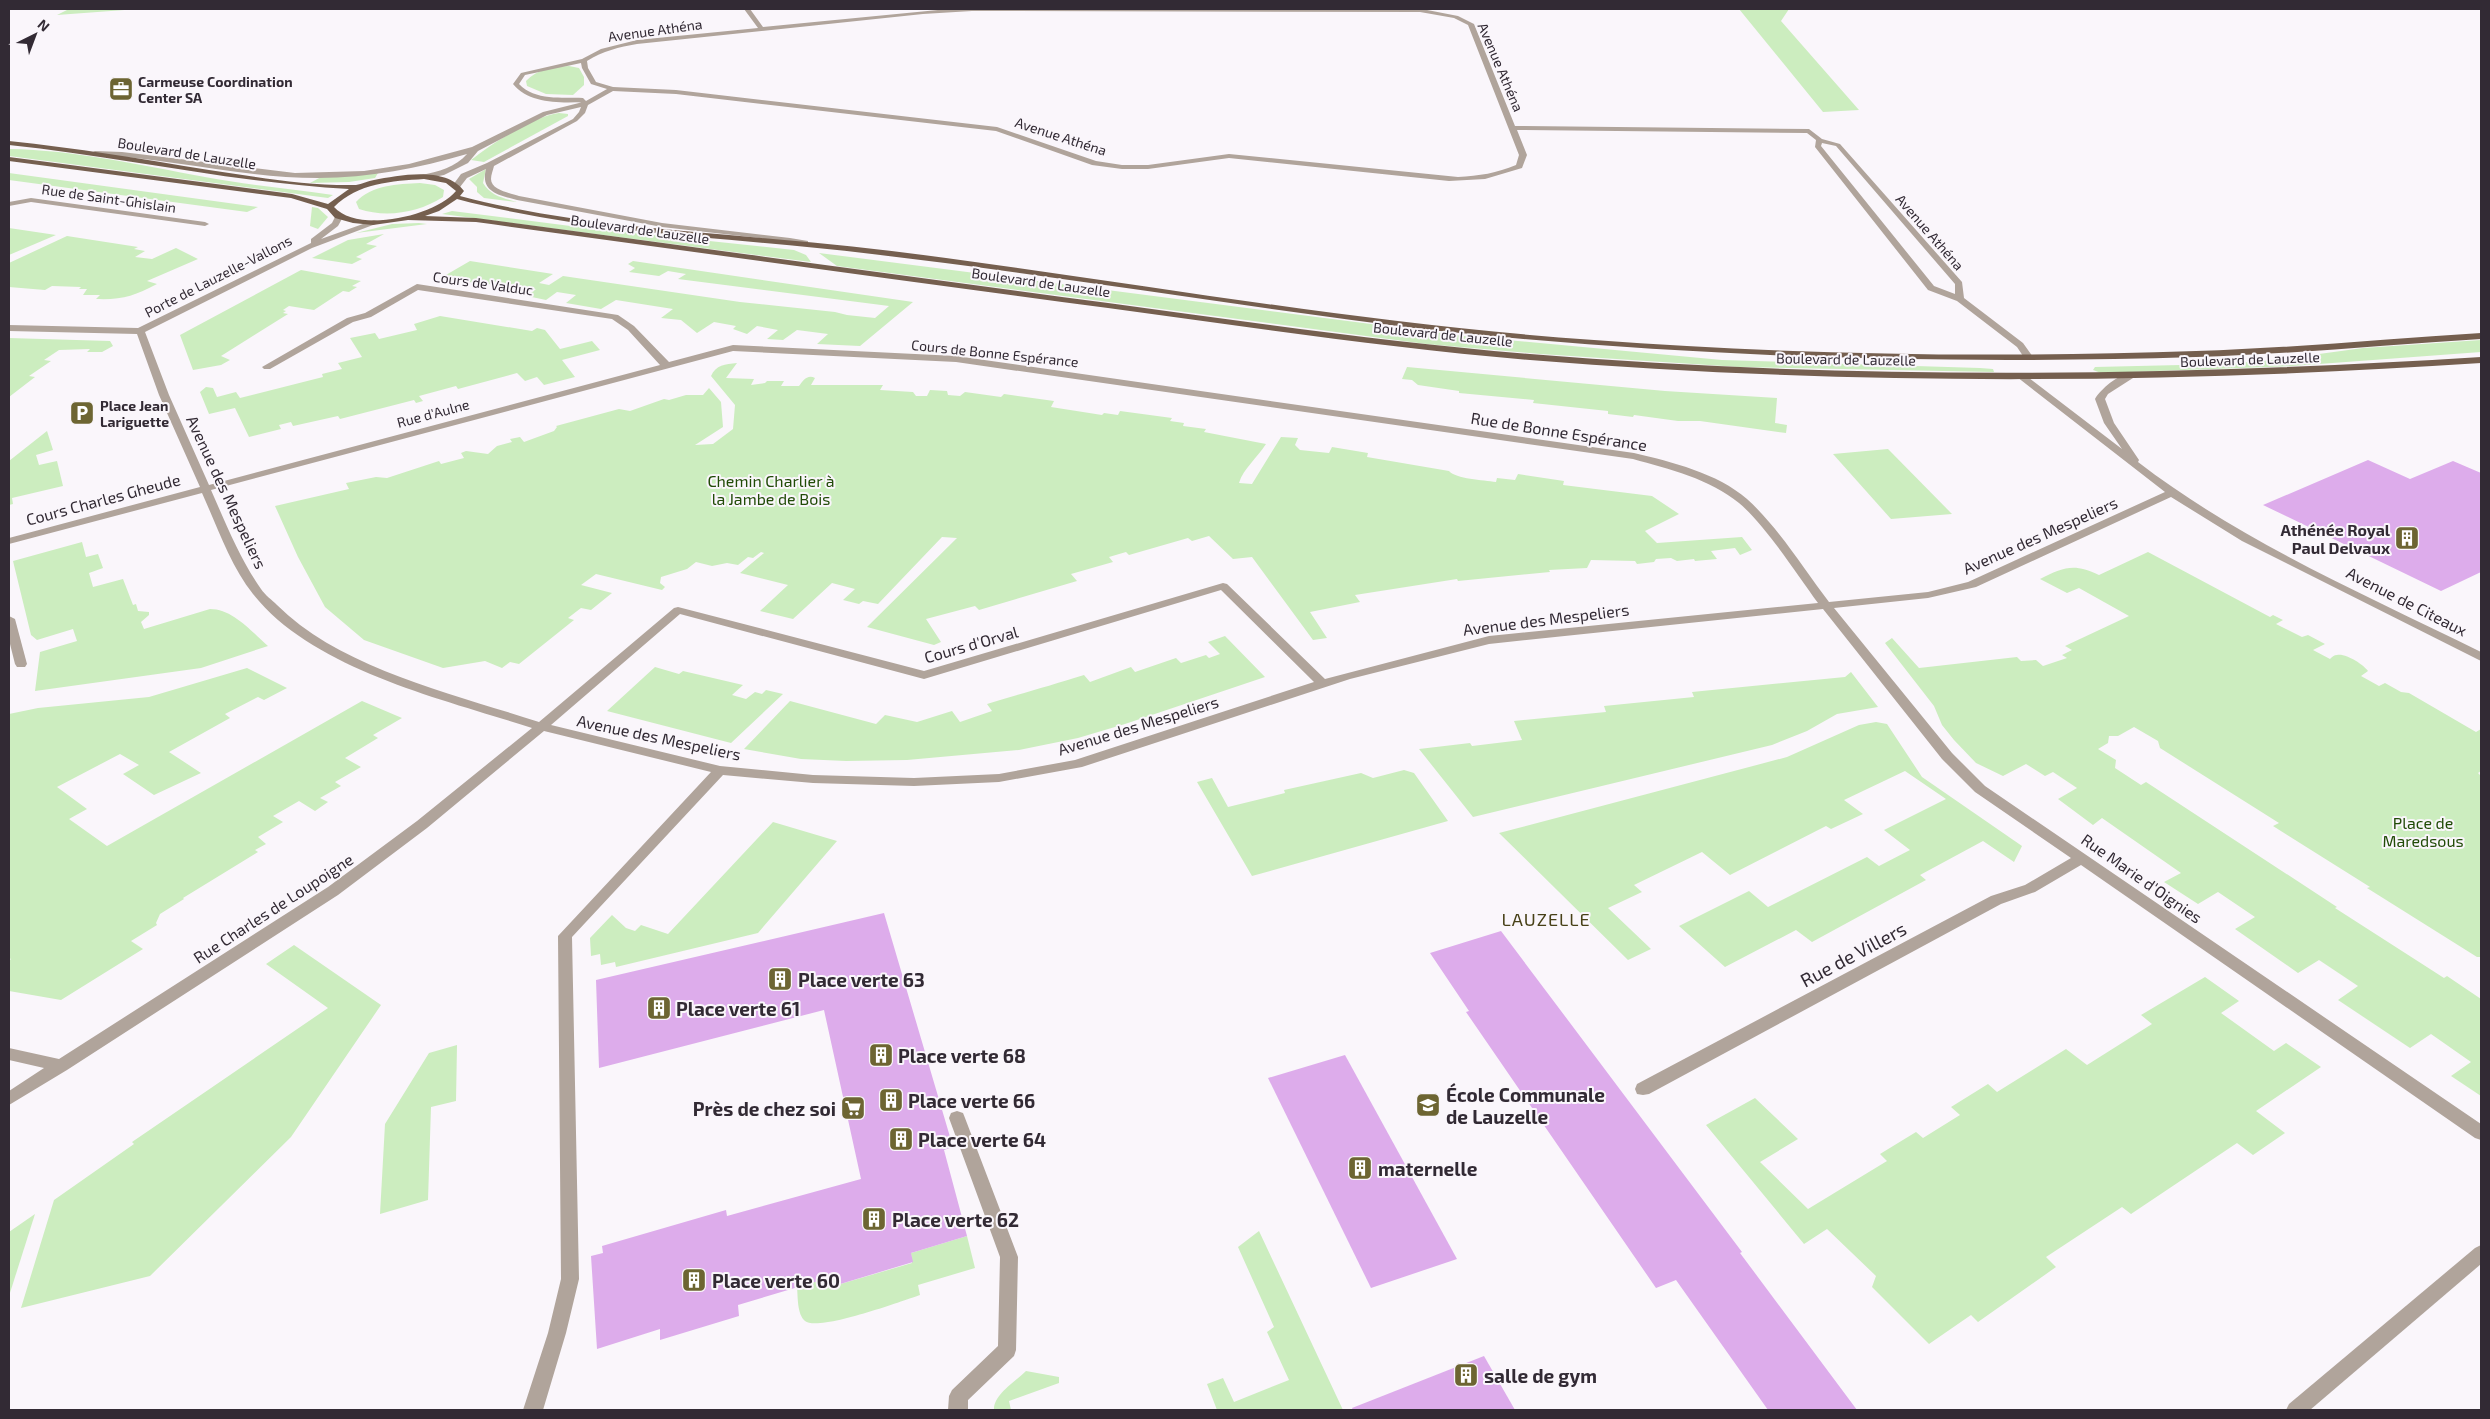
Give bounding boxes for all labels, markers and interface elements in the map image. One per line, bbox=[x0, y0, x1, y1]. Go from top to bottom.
north arrow bbox=[10, 10, 60, 60]
text: N bbox=[35, 15, 53, 35]
street label: Avenue Athéna bbox=[607, 15, 703, 45]
street label: Avenue Athéna bbox=[1475, 20, 1527, 114]
place label: Carmeuse Coordination Center SA bbox=[138, 73, 293, 106]
office icon: Carmeuse Coordination Center SA bbox=[108, 76, 134, 102]
street label: Avenue Athéna bbox=[1013, 113, 1109, 159]
street label: Boulevard de Lauzelle bbox=[117, 134, 257, 172]
street label: Rue de Saint-Ghislain bbox=[41, 180, 177, 216]
street label: Avenue Athéna bbox=[1892, 191, 1968, 273]
street label: Boulevard de Lauzelle bbox=[570, 211, 710, 247]
street label: Porte de Lauzelle-Vallons bbox=[142, 231, 294, 321]
street label: Boulevard de Lauzelle bbox=[971, 264, 1111, 300]
street label: Cours de Valduc bbox=[432, 268, 534, 298]
street label: Boulevard de Lauzelle bbox=[1373, 318, 1513, 350]
street label: Cours de Bonne Espérance bbox=[910, 336, 1080, 370]
street label: Boulevard de Lauzelle bbox=[2180, 348, 2320, 370]
street label: Boulevard de Lauzelle bbox=[1776, 349, 1916, 369]
street label: Rue d'Aulne bbox=[395, 395, 471, 431]
place label: Place Jean Lariguette bbox=[100, 397, 169, 430]
parking icon: Place Jean Lariguette bbox=[69, 400, 95, 426]
street label: Rue de Bonne Espérance bbox=[1470, 408, 1648, 454]
street label: Avenue des Mespeliers bbox=[183, 412, 271, 572]
street label: Cours Charles Gheude bbox=[24, 469, 182, 529]
park label: Chemin Charlier à la Jambe de Bois bbox=[707, 471, 835, 508]
street label: Avenue des Mespeliers bbox=[1960, 492, 2120, 578]
place label: Athénée Royal Paul Delvaux bbox=[2281, 520, 2391, 557]
building icon: Athénée Royal Paul Delvaux bbox=[2394, 525, 2420, 551]
street label: Avenue de Citeaux bbox=[2344, 562, 2471, 640]
street label: Avenue des Mespeliers bbox=[1462, 599, 1630, 639]
street label: Cours d'Orval bbox=[922, 621, 1020, 667]
street label: Avenue des Mespeliers bbox=[1055, 691, 1221, 759]
street label: Avenue des Mespeliers bbox=[575, 710, 743, 764]
park label: Place de Maredsous bbox=[2382, 813, 2464, 850]
street label: Rue Marie d'Oignies bbox=[2078, 829, 2206, 927]
street label: Rue Charles de Loupoigne bbox=[190, 849, 356, 967]
district label: LAUZELLE bbox=[1501, 908, 1591, 930]
street label: Rue de Villers bbox=[1796, 916, 1910, 992]
building icon: Place verte 63 bbox=[767, 966, 793, 992]
place label: Place verte 63 bbox=[798, 968, 925, 991]
building icon: Place verte 61 bbox=[646, 995, 672, 1021]
place label: Place verte 61 bbox=[676, 997, 800, 1020]
building icon: Place verte 68 bbox=[868, 1042, 894, 1068]
place label: Place verte 68 bbox=[898, 1044, 1026, 1067]
place label: École Communale de Lauzelle bbox=[1446, 1082, 1605, 1128]
building icon: Place verte 66 bbox=[878, 1087, 904, 1113]
place label: Place verte 66 bbox=[908, 1089, 1035, 1112]
school or university icon: École Communale de Lauzelle bbox=[1415, 1092, 1441, 1118]
supermarket icon: Près de chez soi bbox=[840, 1095, 866, 1121]
place label: Près de chez soi bbox=[693, 1097, 836, 1120]
building icon: Place verte 64 bbox=[888, 1126, 914, 1152]
place label: Place verte 64 bbox=[918, 1128, 1046, 1151]
building icon: maternelle bbox=[1347, 1155, 1373, 1181]
place label: maternelle bbox=[1378, 1157, 1478, 1180]
building icon: Place verte 62 bbox=[861, 1206, 887, 1232]
place label: Place verte 62 bbox=[892, 1208, 1019, 1231]
building icon: Place verte 60 bbox=[681, 1267, 707, 1293]
place label: Place verte 60 bbox=[712, 1269, 840, 1292]
building icon: salle de gym bbox=[1453, 1362, 1479, 1388]
place label: salle de gym bbox=[1484, 1364, 1597, 1388]

